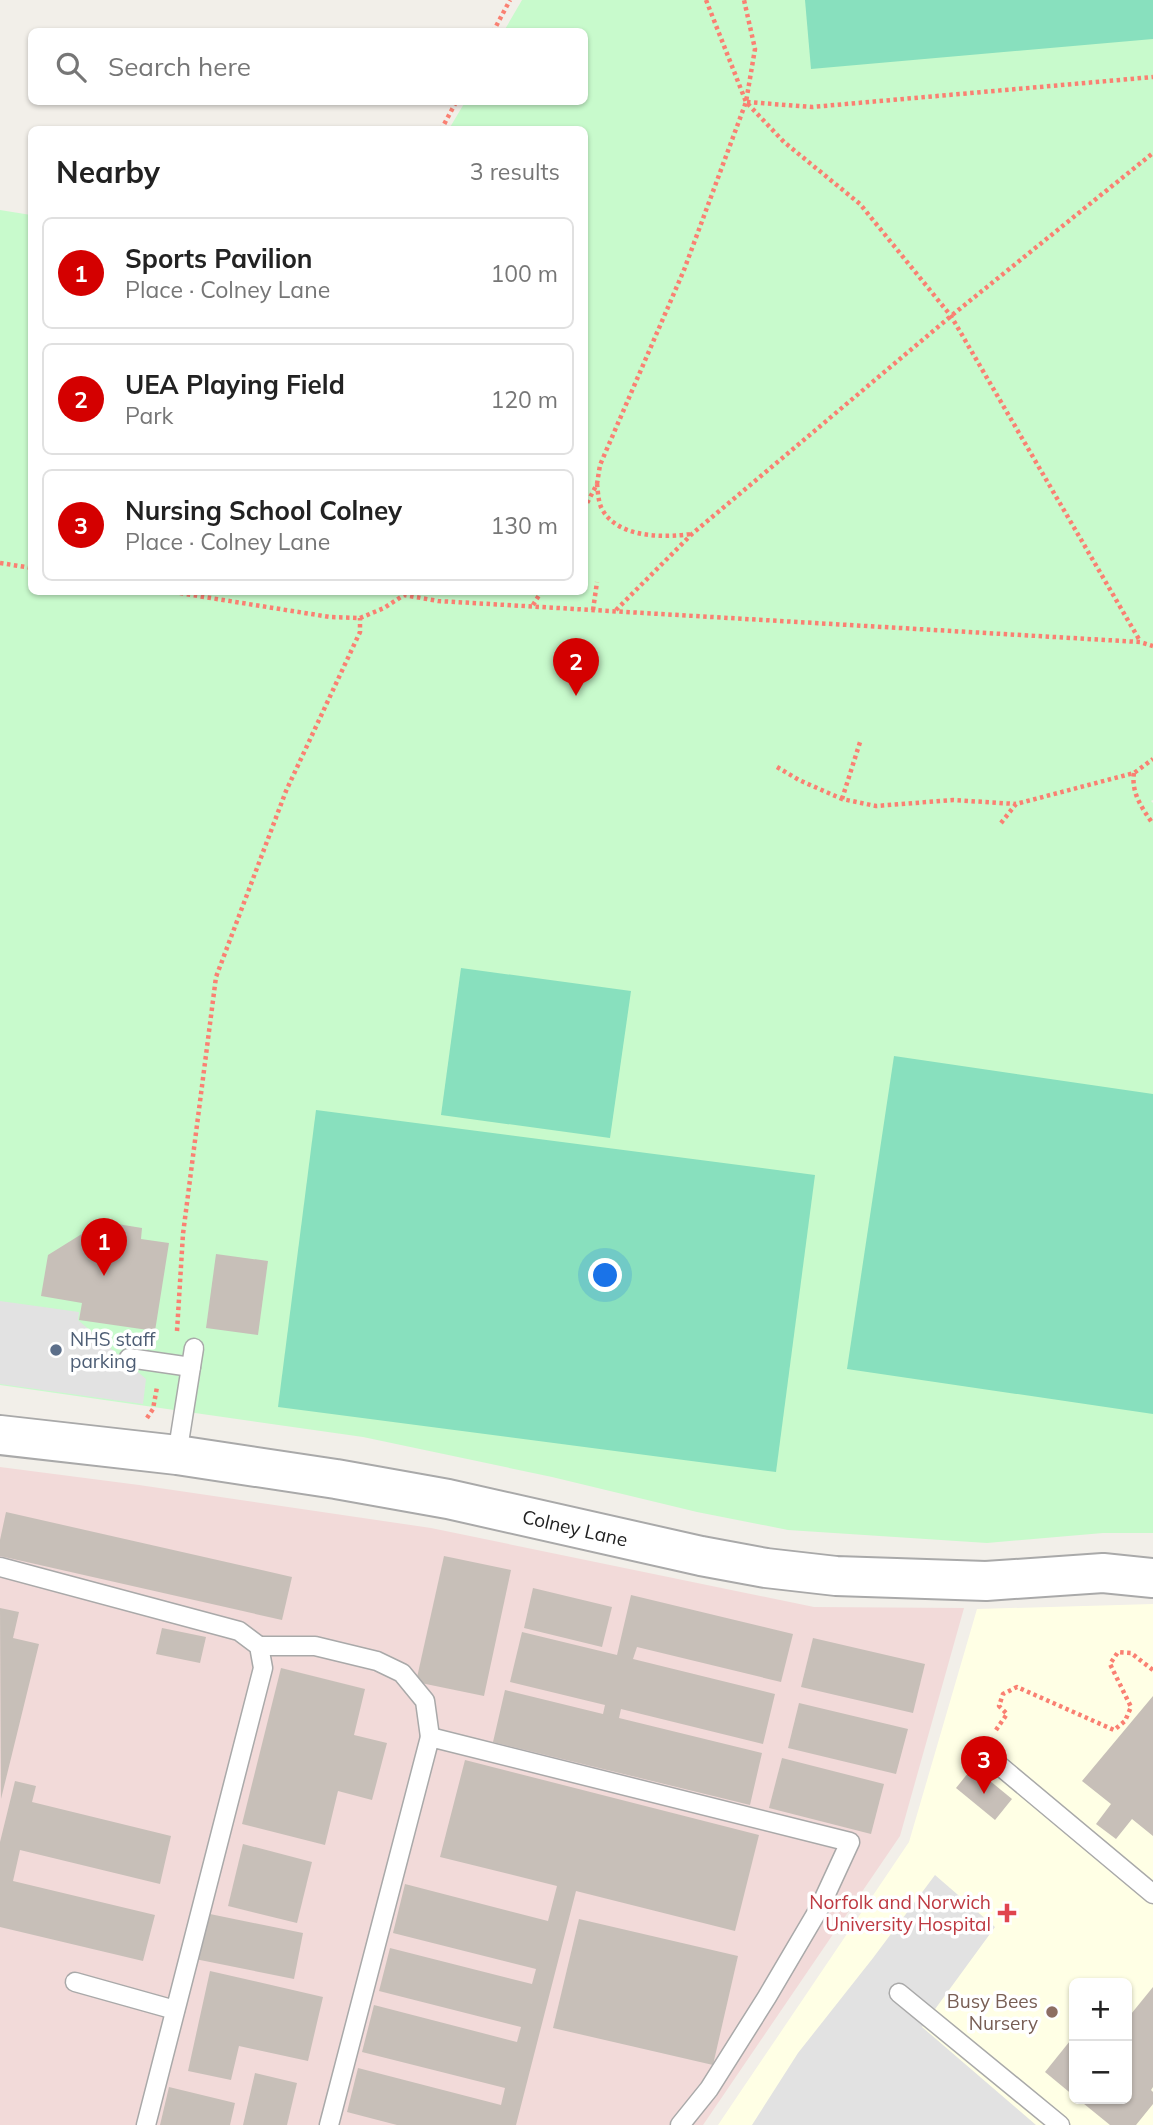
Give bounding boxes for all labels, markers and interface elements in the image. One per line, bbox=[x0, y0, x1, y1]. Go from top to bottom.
search box bbox=[28, 28, 588, 105]
icon: search bbox=[52, 48, 90, 86]
text: Search here bbox=[108, 50, 251, 83]
text: Nearby bbox=[56, 153, 160, 191]
text: 3 results bbox=[470, 157, 560, 186]
text: Sports Pavilion bbox=[125, 242, 313, 275]
text: 1 bbox=[74, 259, 88, 288]
text: 100 m bbox=[490, 259, 558, 288]
text: Place · Colney Lane bbox=[125, 275, 330, 304]
text: UEA Playing Field bbox=[125, 368, 345, 401]
text: 2 bbox=[74, 385, 88, 414]
text: 120 m bbox=[490, 385, 558, 414]
text: Park bbox=[125, 401, 173, 430]
text: Nursing School Colney bbox=[125, 494, 402, 527]
text: 3 bbox=[74, 511, 88, 540]
text: 130 m bbox=[490, 511, 558, 540]
text: Place · Colney Lane bbox=[125, 527, 330, 556]
pin: 2 bbox=[553, 638, 599, 696]
pin: 1 bbox=[81, 1218, 127, 1276]
your location bbox=[588, 1258, 622, 1292]
place label: NHS staff parking bbox=[70, 1327, 156, 1373]
marker: NHS staff parking bbox=[48, 1342, 64, 1358]
street label: Colney Lane bbox=[520, 1504, 630, 1552]
pin: 3 bbox=[961, 1736, 1007, 1794]
place label: Norfolk and Norwich University Hospital bbox=[809, 1890, 991, 1936]
marker: Norfolk and Norwich University Hospital bbox=[997, 1903, 1017, 1923]
map controls bbox=[1069, 1978, 1132, 2104]
button: + bbox=[1069, 1978, 1132, 2041]
place label: Busy Bees Nursery bbox=[947, 1989, 1038, 2035]
marker: Busy Bees Nursery bbox=[1044, 2004, 1060, 2020]
button: − bbox=[1069, 2041, 1132, 2104]

